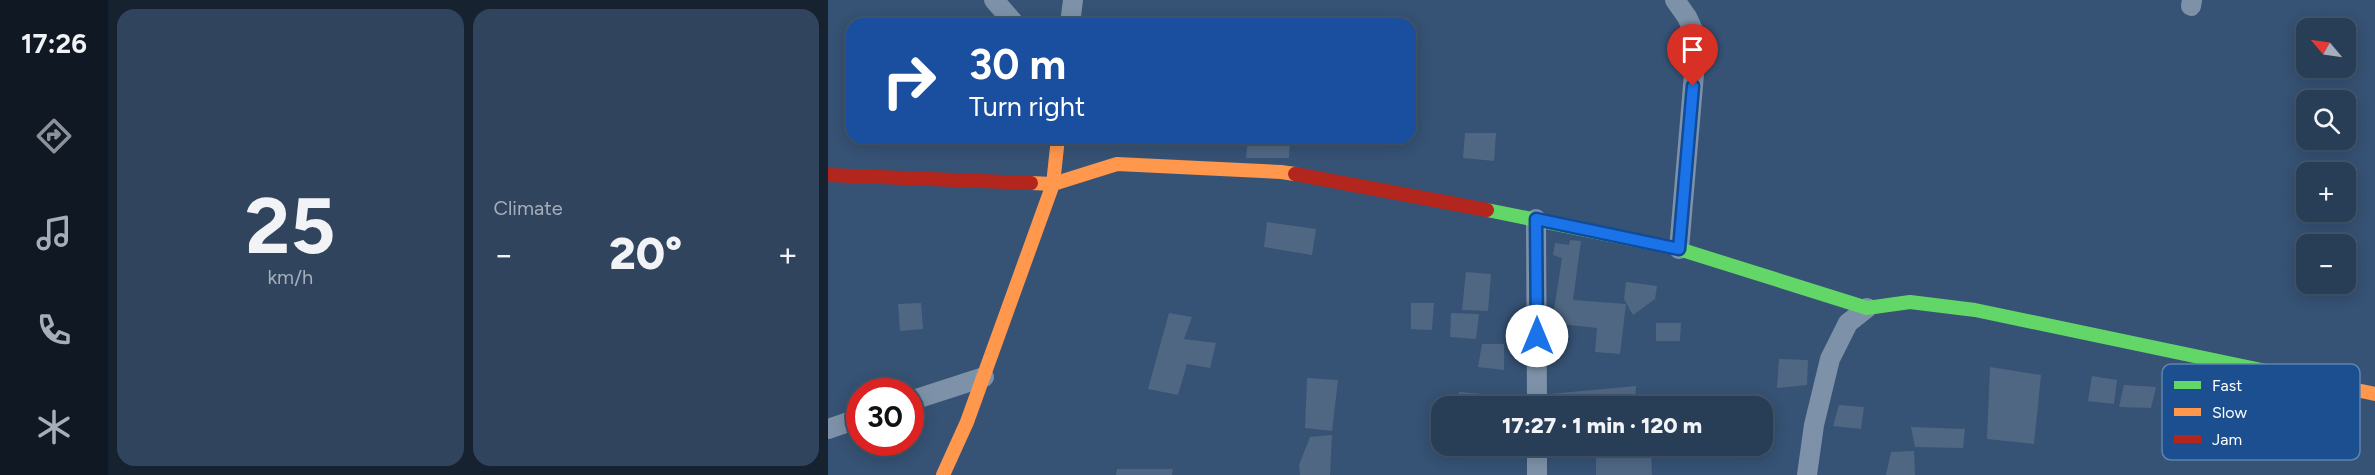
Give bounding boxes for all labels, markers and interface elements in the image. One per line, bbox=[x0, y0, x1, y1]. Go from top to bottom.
north arrow bbox=[2296, 18, 2356, 78]
map controls bbox=[2296, 18, 2356, 294]
pin bbox=[1667, 24, 1718, 86]
text: 17:26 bbox=[21, 27, 87, 60]
icon: arrive bbox=[1676, 33, 1709, 66]
text: 30 m bbox=[969, 39, 1066, 90]
icon: right bbox=[870, 42, 948, 120]
text: Turn right bbox=[969, 90, 1085, 123]
button: search bbox=[2296, 90, 2356, 150]
icon: directions bbox=[33, 115, 75, 157]
button: + bbox=[2296, 162, 2356, 222]
text: 25 bbox=[245, 179, 335, 273]
text: Climate bbox=[494, 196, 563, 220]
icon: music bbox=[33, 212, 75, 254]
text: 20° bbox=[609, 226, 682, 280]
button: − bbox=[2296, 234, 2356, 294]
text: − bbox=[494, 235, 514, 274]
text: + bbox=[777, 235, 798, 274]
text: km/h bbox=[267, 265, 313, 289]
position arrow bbox=[1505, 304, 1569, 368]
icon: phone bbox=[33, 309, 75, 351]
legend bbox=[2162, 364, 2360, 460]
text: Fast bbox=[2212, 376, 2242, 395]
speed limit sign: 30 bbox=[846, 378, 924, 456]
text: Slow bbox=[2212, 403, 2247, 422]
icon: climate bbox=[33, 406, 75, 448]
text: 17:27 · 1 min · 120 m bbox=[1502, 412, 1702, 439]
text: Jam bbox=[2212, 430, 2242, 449]

